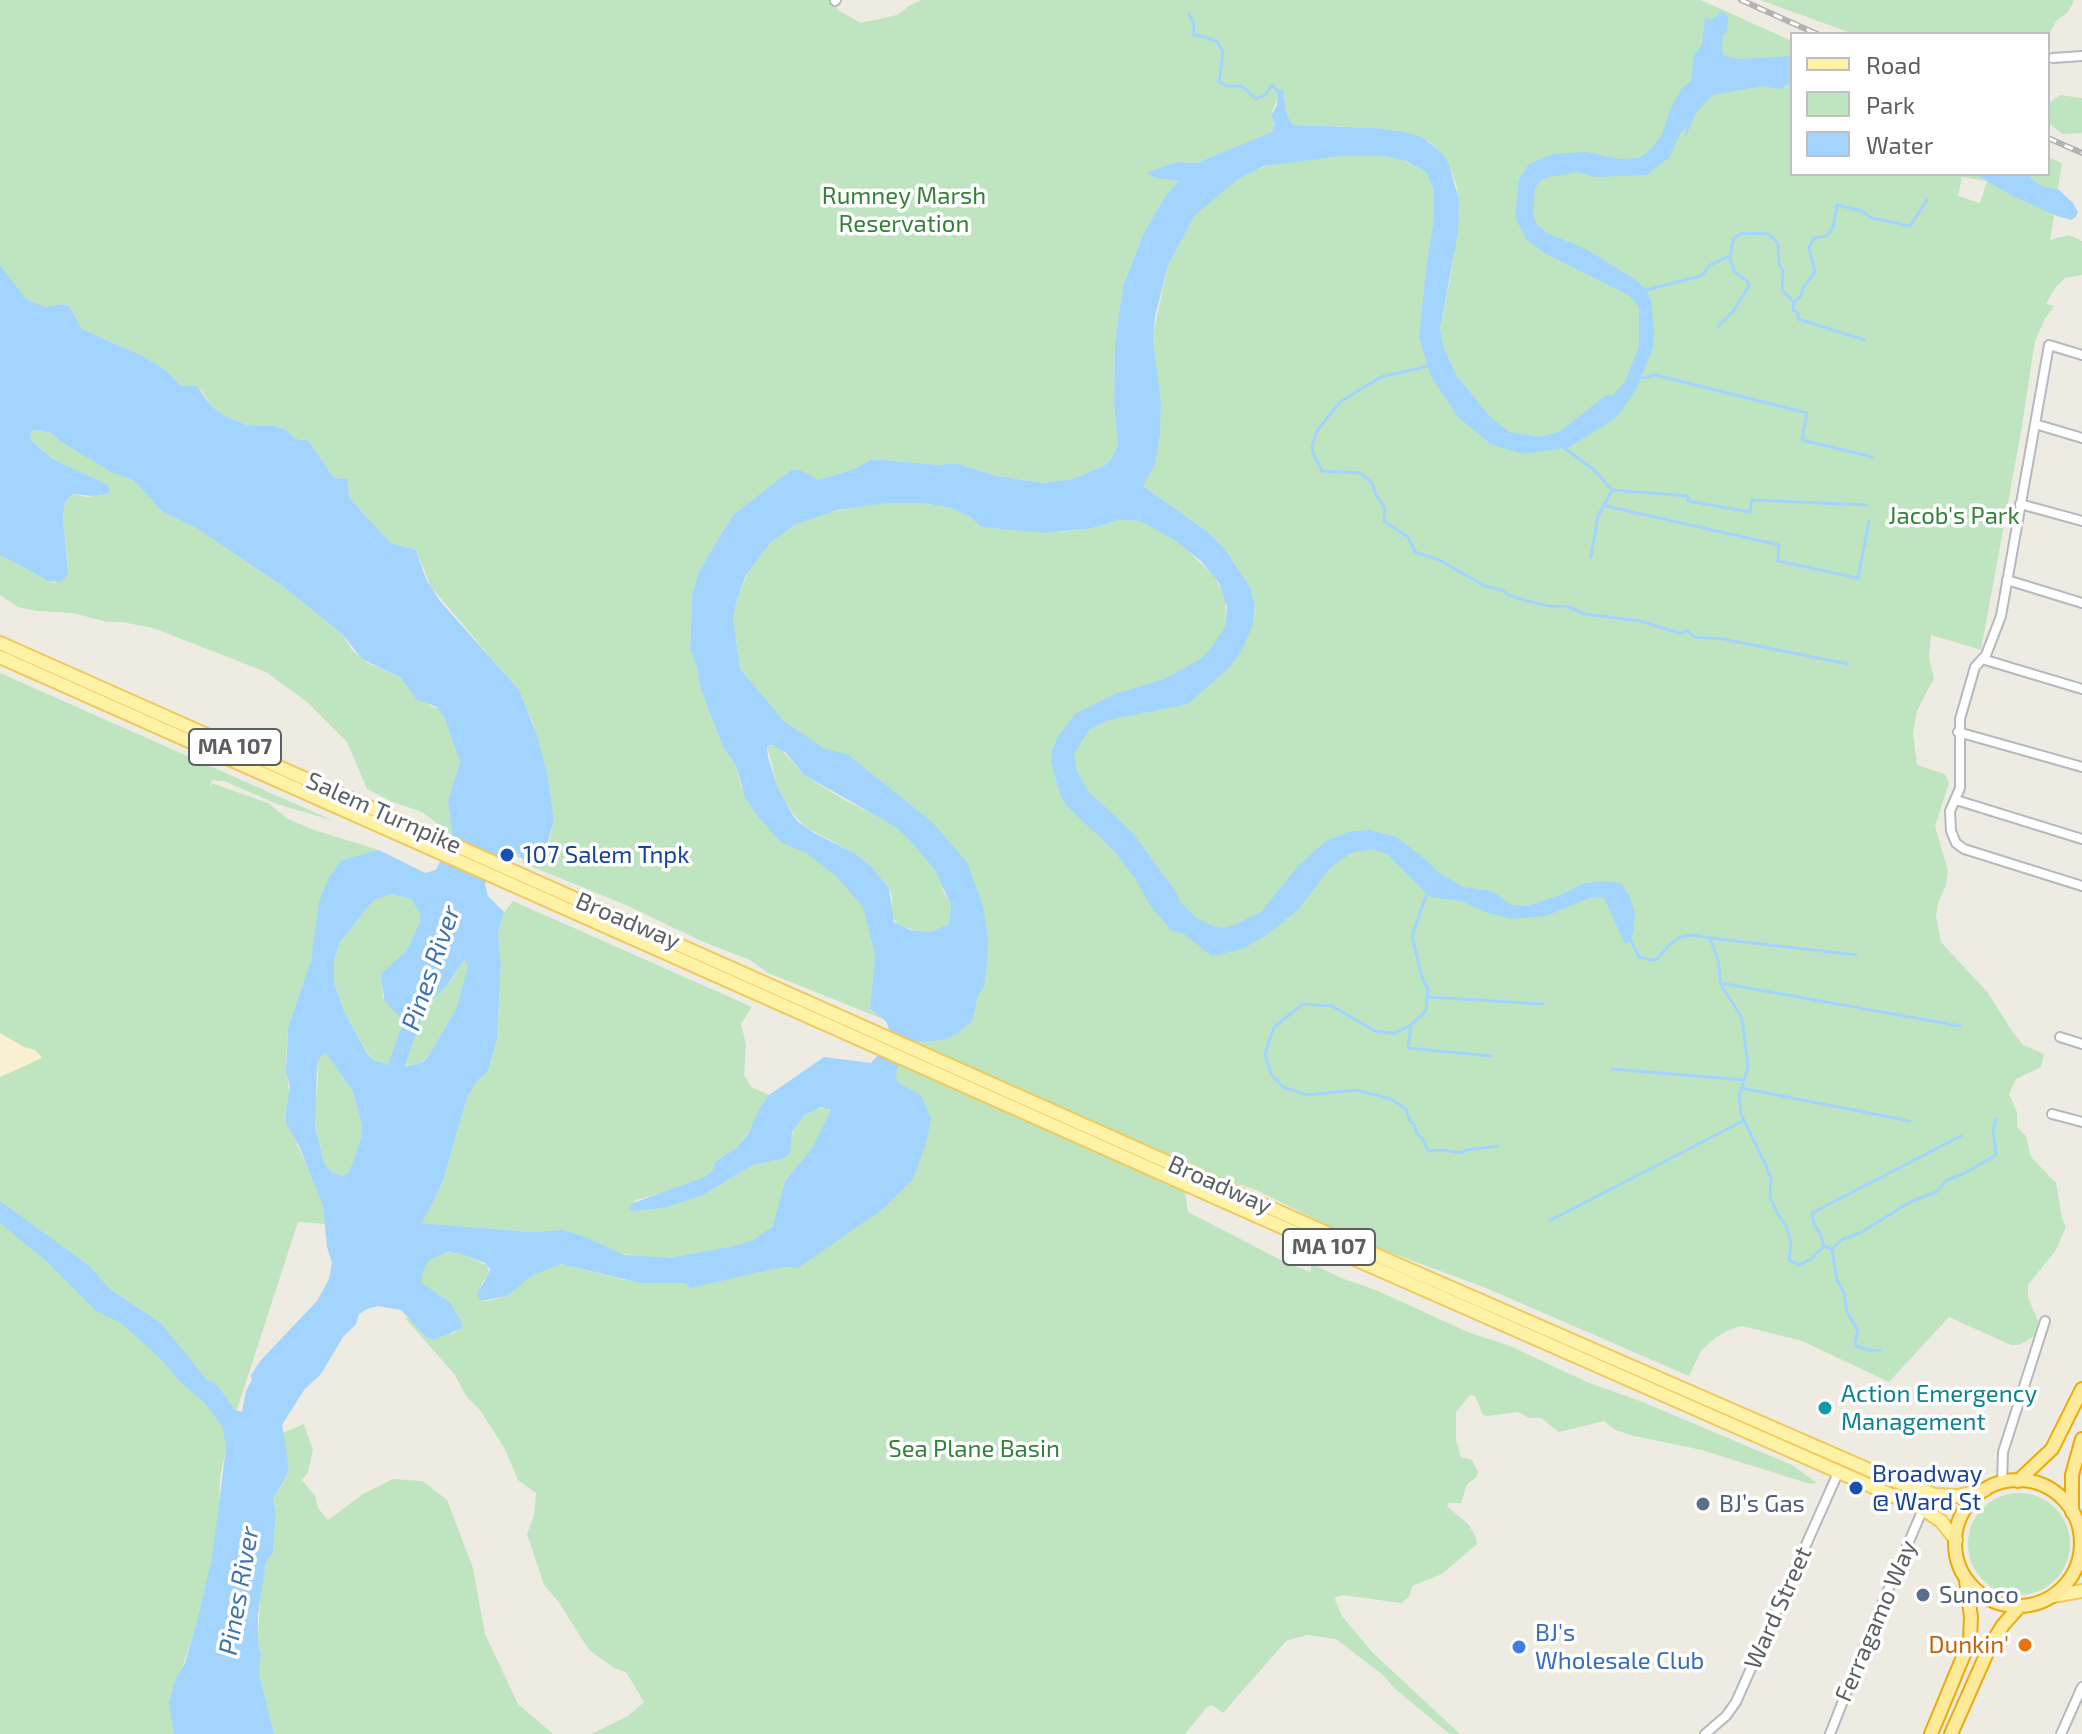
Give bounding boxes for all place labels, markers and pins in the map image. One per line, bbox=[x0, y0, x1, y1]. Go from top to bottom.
place label: 107 Salem Tnpk bbox=[523, 841, 689, 869]
marker: 107 Salem Tnpk bbox=[498, 846, 516, 864]
place label: Action Emergency Management bbox=[1841, 1380, 2037, 1436]
marker: Action Emergency Management bbox=[1816, 1399, 1834, 1417]
place label: Broadway @ Ward St bbox=[1872, 1460, 1982, 1516]
marker: Broadway @ Ward St bbox=[1847, 1479, 1865, 1497]
place label: BJ’s Gas bbox=[1719, 1490, 1805, 1518]
marker: BJ’s Gas bbox=[1694, 1495, 1712, 1513]
place label: Sunoco bbox=[1939, 1581, 2019, 1609]
marker: Sunoco bbox=[1914, 1586, 1932, 1604]
place label: BJ's Wholesale Club bbox=[1535, 1619, 1704, 1675]
place label: Dunkin' bbox=[1929, 1631, 2009, 1659]
marker: Dunkin' bbox=[2016, 1636, 2034, 1654]
marker: BJ's Wholesale Club bbox=[1510, 1638, 1528, 1656]

